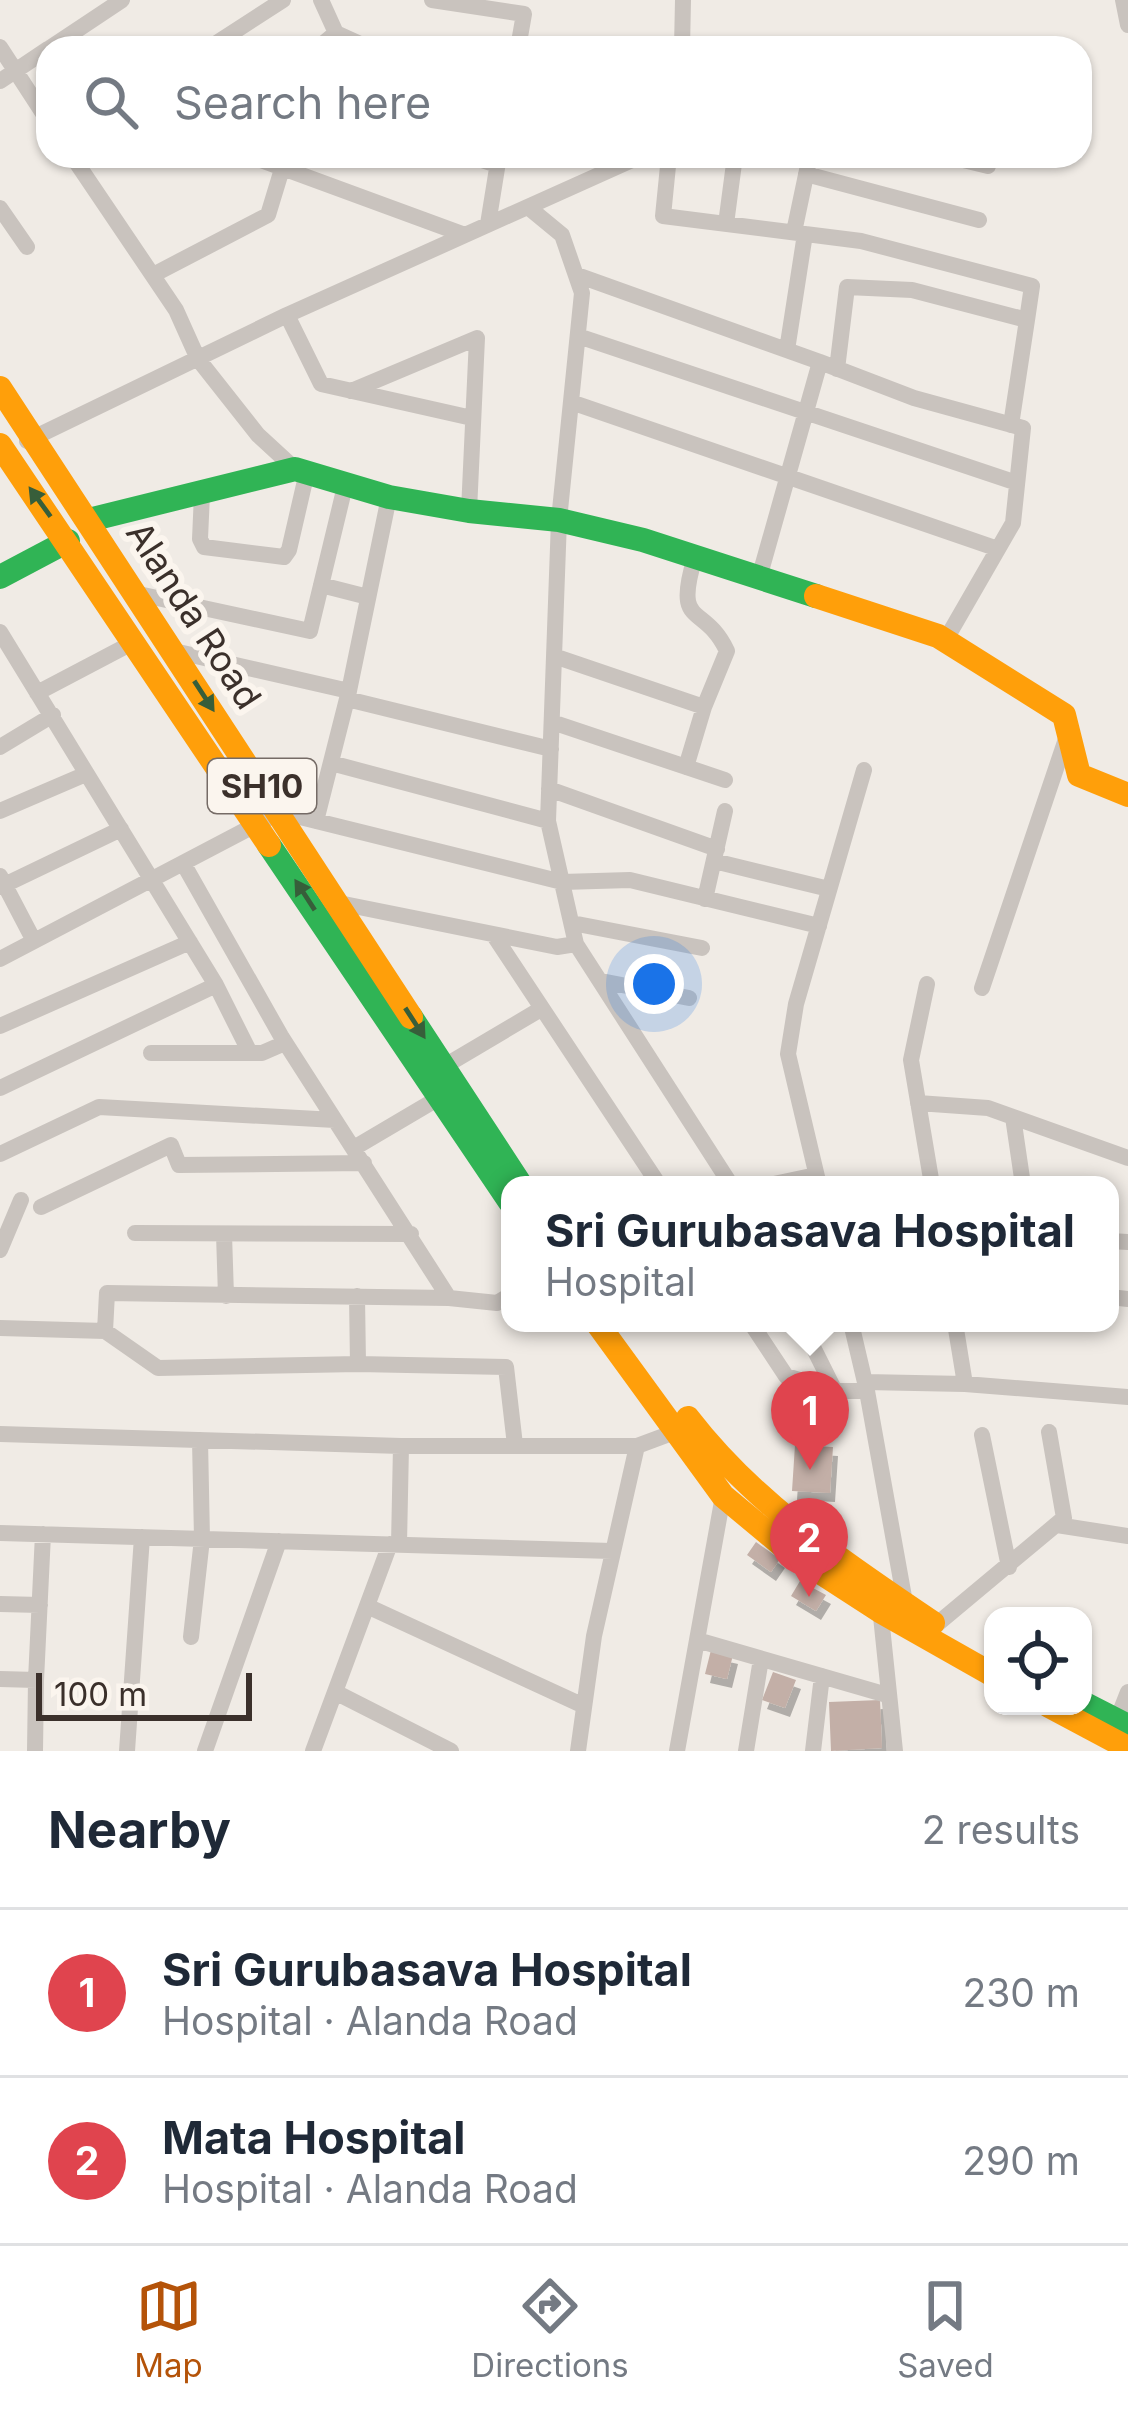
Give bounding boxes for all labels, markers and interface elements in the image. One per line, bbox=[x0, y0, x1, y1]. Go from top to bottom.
search box bbox=[36, 36, 1092, 168]
icon: search bbox=[78, 69, 144, 135]
text: Search here bbox=[174, 75, 431, 130]
one-way arrow bbox=[29, 486, 53, 518]
street label: Alanda Road bbox=[117, 513, 271, 717]
one-way arrow bbox=[192, 679, 214, 712]
road number: SH10 bbox=[208, 759, 316, 813]
one-way arrow bbox=[295, 878, 316, 912]
your location bbox=[624, 954, 684, 1014]
one-way arrow bbox=[404, 1007, 426, 1039]
popup bbox=[501, 1176, 1119, 1332]
text: Sri Gurubasava Hospital bbox=[545, 1203, 1075, 1258]
text: Hospital bbox=[545, 1258, 696, 1305]
pin: 1 bbox=[771, 1371, 849, 1470]
pin: 2 bbox=[770, 1498, 848, 1597]
map controls bbox=[984, 1607, 1092, 1715]
button: locate bbox=[984, 1607, 1092, 1715]
scale bar bbox=[36, 1667, 252, 1720]
text: 100 m bbox=[54, 1674, 147, 1714]
text: Nearby bbox=[48, 1799, 231, 1860]
text: 2 results bbox=[922, 1806, 1080, 1853]
text: Sri Gurubasava Hospital bbox=[162, 1942, 692, 1997]
text: 1 bbox=[79, 1969, 95, 2016]
text: 230 m bbox=[962, 1969, 1080, 2016]
text: Hospital · Alanda Road bbox=[162, 1997, 578, 2044]
text: Mata Hospital bbox=[162, 2110, 466, 2165]
text: 2 bbox=[75, 2137, 99, 2184]
text: 290 m bbox=[962, 2137, 1080, 2184]
text: Hospital · Alanda Road bbox=[162, 2165, 578, 2212]
tab: Map bbox=[134, 2273, 203, 2385]
tab: Directions bbox=[471, 2273, 629, 2385]
tab: Saved bbox=[897, 2273, 994, 2385]

